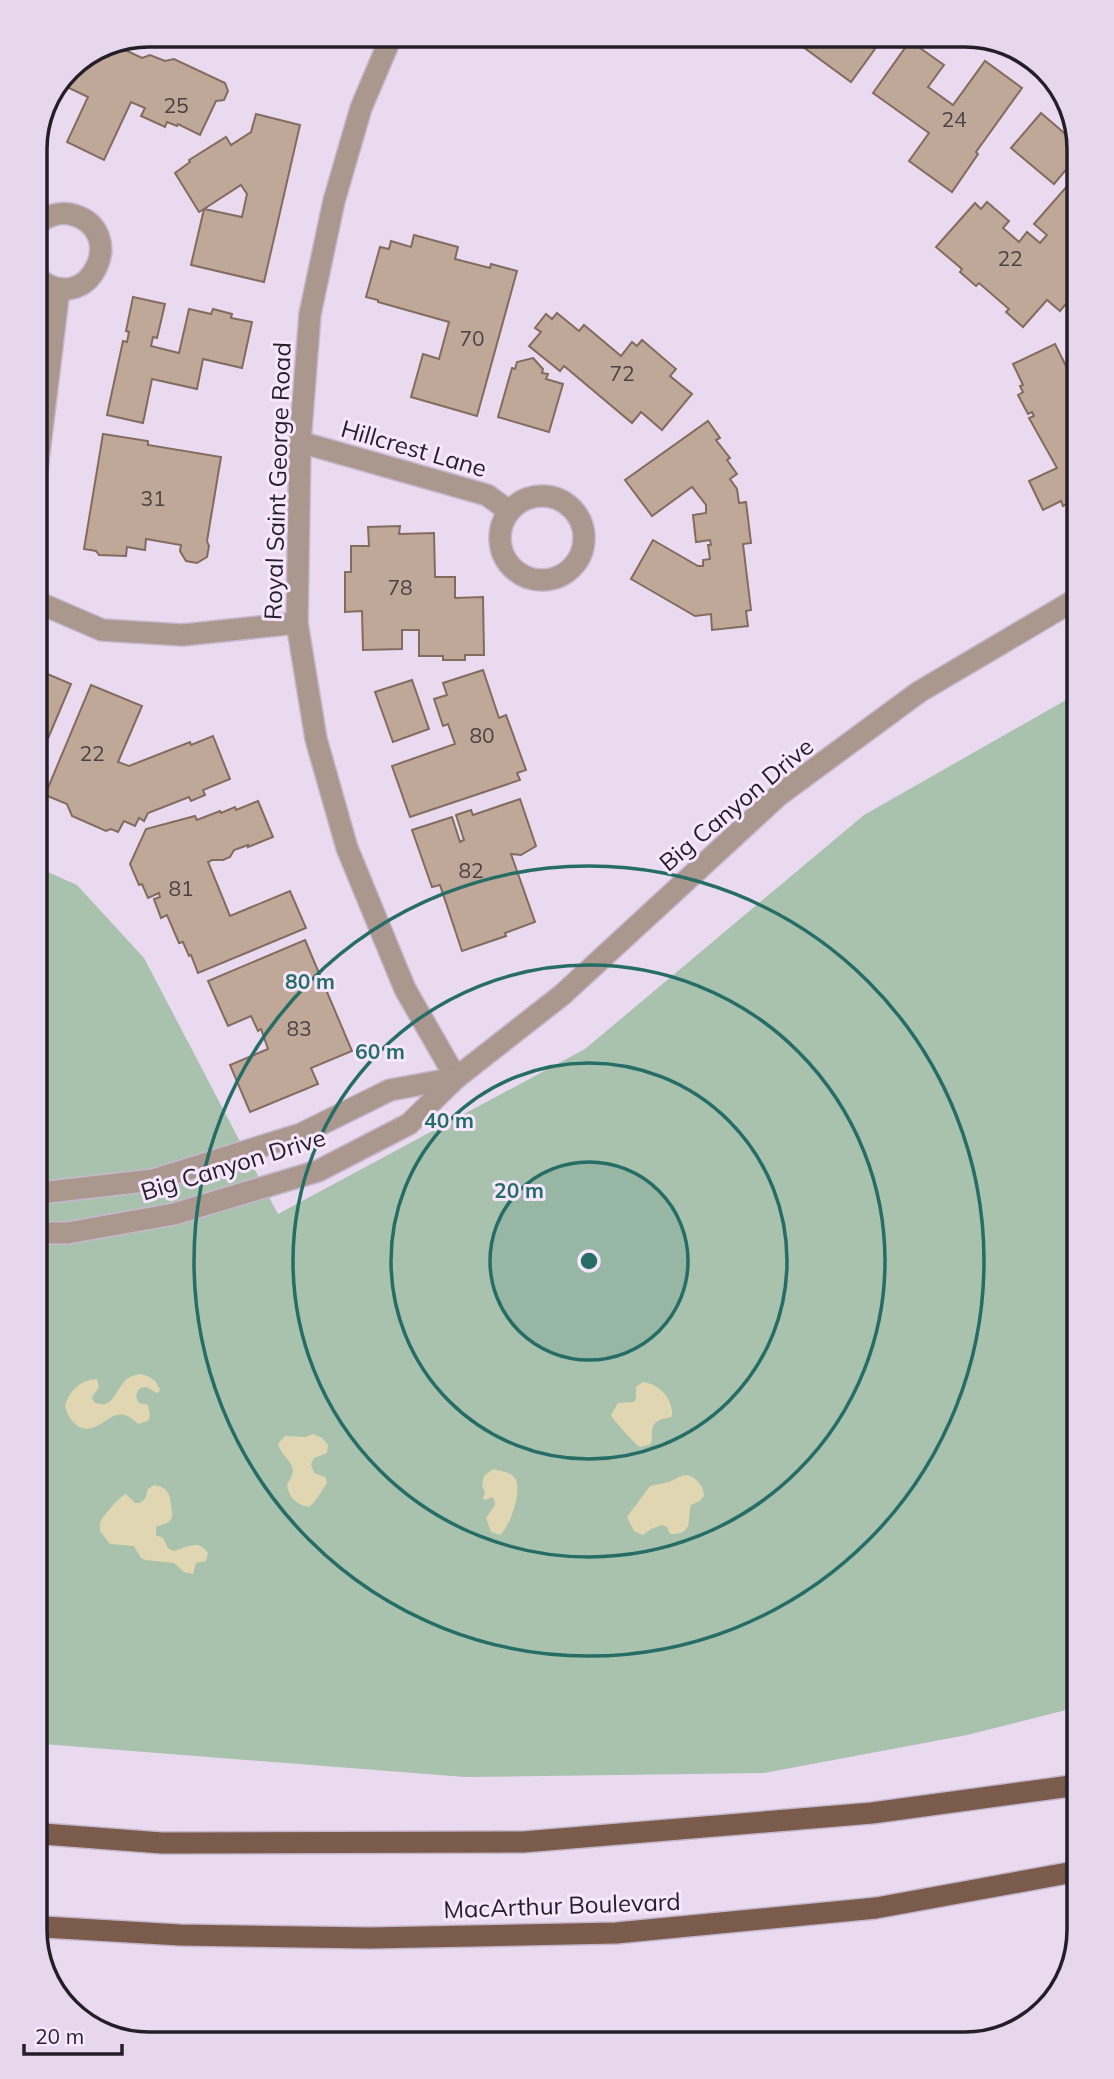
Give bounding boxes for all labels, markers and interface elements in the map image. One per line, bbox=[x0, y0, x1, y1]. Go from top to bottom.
house number: 25 bbox=[163, 92, 189, 118]
house number: 24 bbox=[941, 106, 967, 132]
house number: 22 bbox=[997, 245, 1023, 271]
house number: 70 bbox=[459, 325, 485, 351]
street label: Royal Saint George Road bbox=[257, 342, 297, 620]
house number: 72 bbox=[609, 360, 635, 386]
street label: Hillcrest Lane bbox=[338, 413, 490, 483]
house number: 31 bbox=[140, 485, 166, 511]
house number: 78 bbox=[387, 574, 413, 600]
house number: 80 bbox=[469, 722, 495, 748]
street label: Big Canyon Drive bbox=[653, 731, 819, 877]
house number: 22 bbox=[79, 740, 105, 766]
house number: 82 bbox=[458, 857, 484, 883]
house number: 81 bbox=[168, 875, 194, 901]
text: 80 m bbox=[285, 968, 335, 994]
house number: 83 bbox=[286, 1015, 312, 1041]
text: 60 m bbox=[355, 1038, 405, 1064]
text: 40 m bbox=[424, 1107, 474, 1133]
street label: Big Canyon Drive bbox=[137, 1122, 329, 1206]
text: 20 m bbox=[494, 1177, 544, 1203]
centre of rings bbox=[577, 1249, 601, 1273]
street label: MacArthur Boulevard bbox=[443, 1886, 681, 1924]
scale bar bbox=[24, 2012, 122, 2056]
text: 20 m bbox=[35, 2023, 84, 2049]

